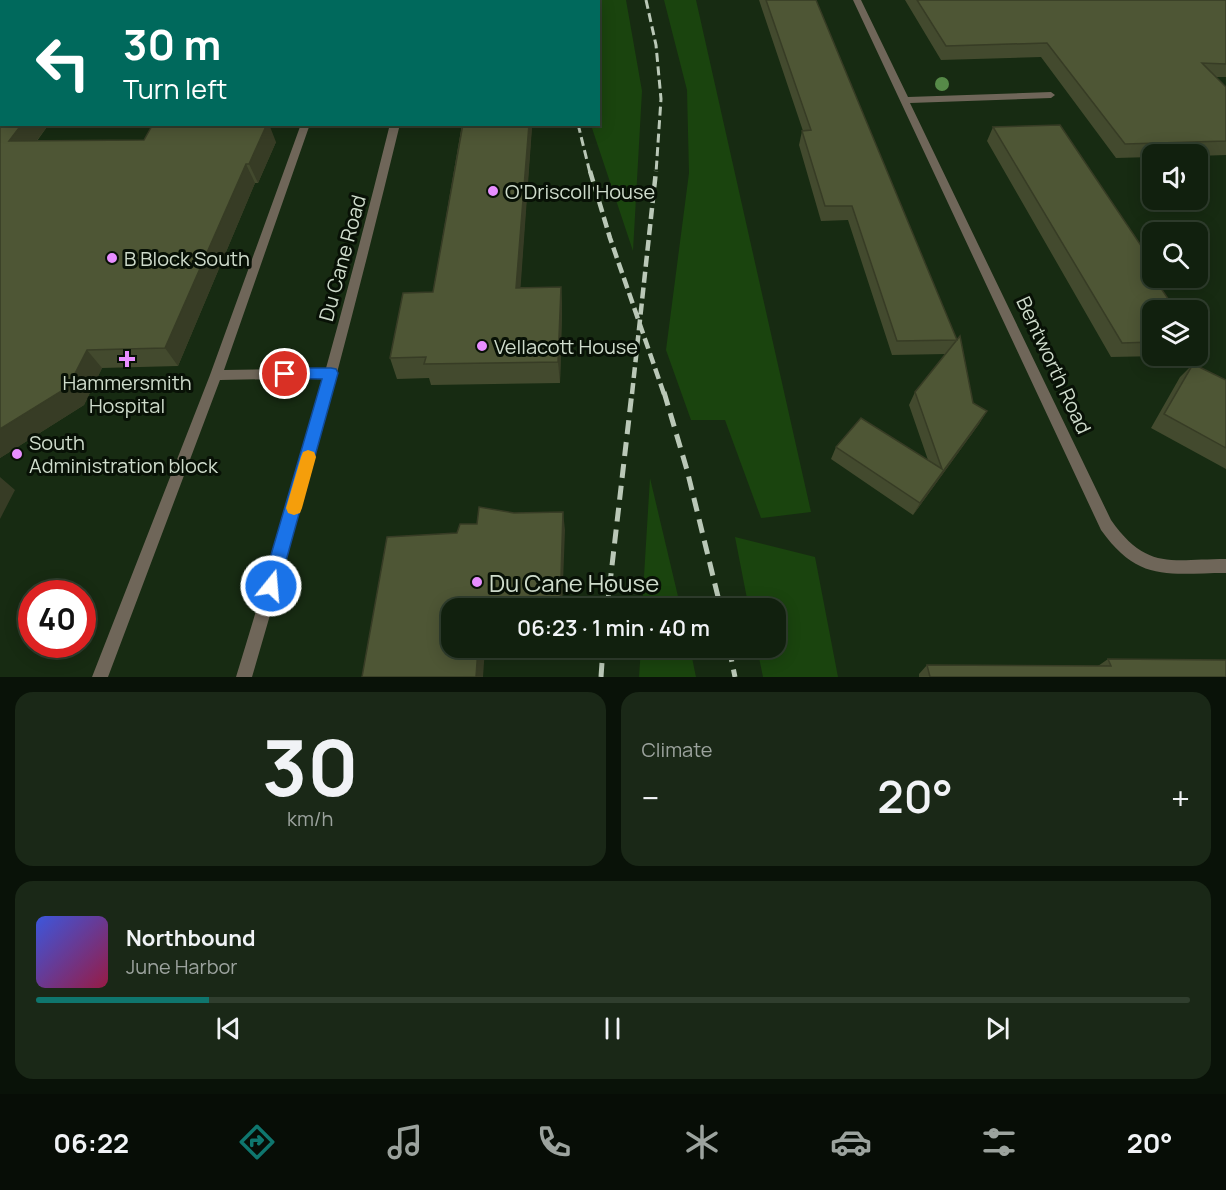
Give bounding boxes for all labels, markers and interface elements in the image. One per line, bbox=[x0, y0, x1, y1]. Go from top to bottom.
text: 30 m bbox=[123, 15, 221, 73]
icon: left bbox=[24, 24, 102, 102]
text: Turn left bbox=[123, 70, 227, 107]
map controls bbox=[1142, 144, 1208, 366]
button: sound bbox=[1142, 144, 1208, 210]
place label: O'Driscoll House bbox=[505, 178, 655, 205]
marker: O'Driscoll House bbox=[486, 184, 500, 198]
street label: Du Cane Road bbox=[312, 192, 372, 324]
button: search bbox=[1142, 222, 1208, 288]
place label: B Block South bbox=[124, 245, 250, 272]
marker: B Block South bbox=[105, 251, 119, 265]
street label: Bentworth Road bbox=[1010, 292, 1098, 438]
button: layers bbox=[1142, 300, 1208, 366]
place label: Vellacott House bbox=[494, 333, 638, 360]
marker: Vellacott House bbox=[475, 339, 489, 353]
pin bbox=[259, 348, 310, 399]
marker: Hammersmith Hospital bbox=[118, 350, 136, 368]
icon: arrive bbox=[268, 357, 301, 390]
place label: Hammersmith Hospital bbox=[62, 369, 192, 419]
place label: South Administration block bbox=[29, 429, 219, 479]
marker: South Administration block bbox=[10, 447, 24, 461]
position arrow bbox=[239, 554, 303, 618]
place label: Du Cane House bbox=[489, 566, 659, 599]
marker: Du Cane House bbox=[470, 575, 484, 589]
speed limit sign: 40 bbox=[18, 580, 96, 658]
text: 06:23 · 1 min · 40 m bbox=[517, 613, 710, 643]
text: 30 bbox=[262, 713, 359, 819]
text: Climate bbox=[642, 736, 713, 763]
text: 20° bbox=[877, 765, 953, 827]
text: − bbox=[642, 775, 659, 820]
text: + bbox=[1171, 775, 1190, 820]
text: km/h bbox=[287, 805, 334, 832]
text: Northbound bbox=[126, 923, 256, 953]
text: June Harbor bbox=[126, 953, 238, 980]
icon: previous bbox=[212, 1012, 245, 1045]
icon: pause bbox=[596, 1012, 629, 1045]
icon: next bbox=[981, 1012, 1014, 1045]
icon: directions bbox=[236, 1121, 278, 1163]
icon: music bbox=[384, 1121, 426, 1163]
icon: phone bbox=[533, 1121, 575, 1163]
icon: climate bbox=[681, 1121, 723, 1163]
icon: car bbox=[830, 1121, 872, 1163]
icon: filters bbox=[978, 1121, 1020, 1163]
text: 06:22 bbox=[53, 1124, 129, 1161]
text: 20° bbox=[1127, 1124, 1173, 1161]

